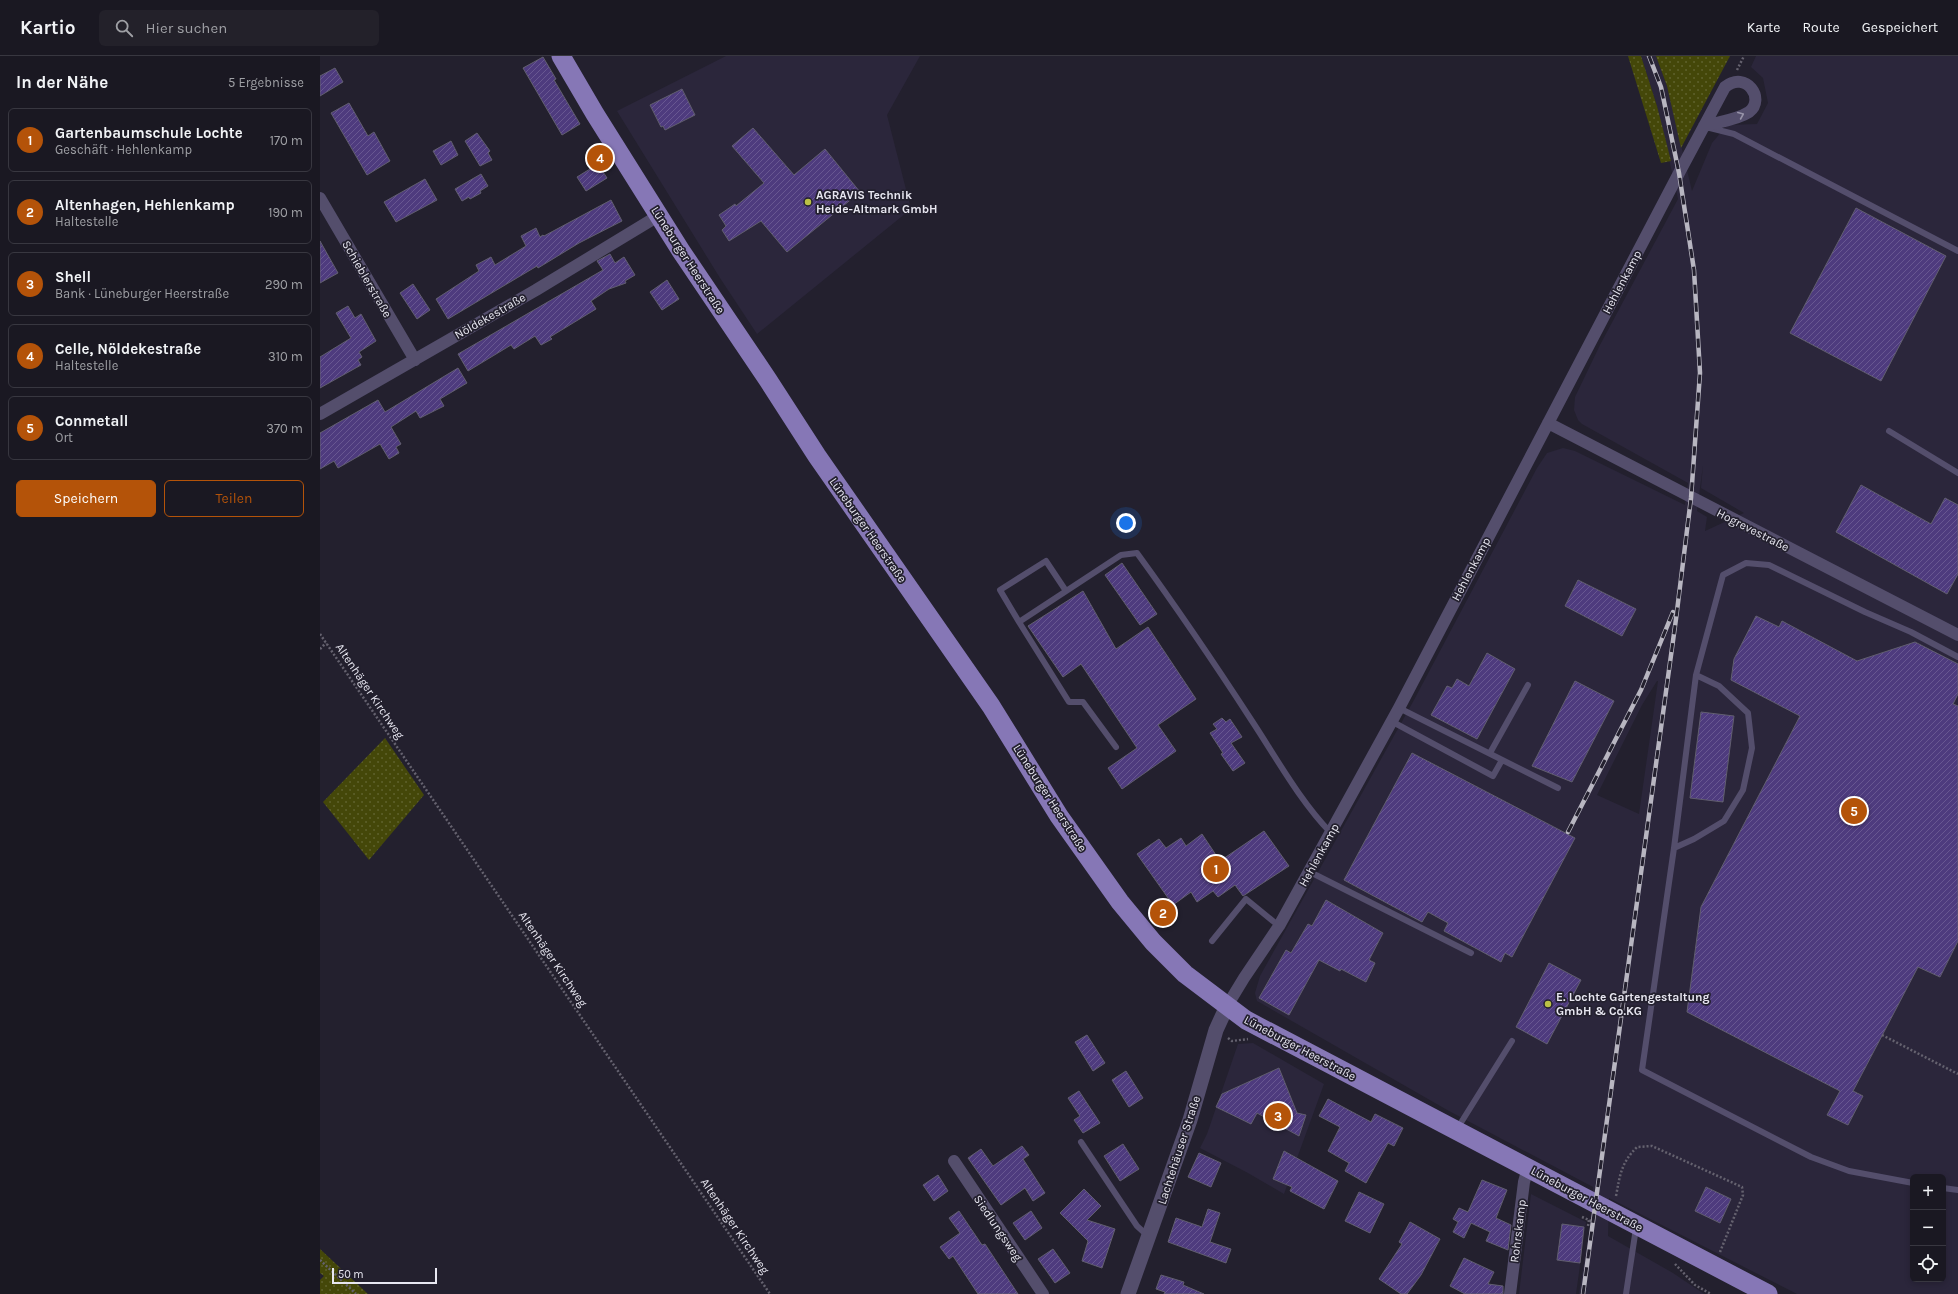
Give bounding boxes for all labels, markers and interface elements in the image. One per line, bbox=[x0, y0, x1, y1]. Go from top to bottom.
search box bbox=[99, 10, 379, 46]
text: Kartio bbox=[20, 17, 75, 39]
icon: search bbox=[113, 17, 135, 39]
text: Hier suchen bbox=[145, 19, 227, 37]
text: Karte bbox=[1747, 19, 1781, 36]
text: Route bbox=[1803, 19, 1840, 36]
text: Gespeichert bbox=[1862, 19, 1938, 36]
text: In der Nähe bbox=[16, 72, 108, 92]
text: 5 Ergebnisse bbox=[228, 75, 304, 90]
one-way arrow bbox=[1737, 112, 1745, 120]
text: Gartenbaumschule Lochte bbox=[55, 124, 243, 142]
text: 1 bbox=[28, 133, 32, 148]
text: 170 m bbox=[270, 133, 303, 148]
text: Geschäft · Hehlenkamp bbox=[55, 142, 192, 157]
pin: 4 bbox=[587, 143, 613, 173]
place label: AGRAVIS Technik Heide-Altmark GmbH bbox=[816, 188, 937, 216]
text: Altenhagen, Hehlenkamp bbox=[55, 196, 235, 214]
marker: AGRAVIS Technik Heide-Altmark GmbH bbox=[803, 197, 813, 207]
street label: Lüneburger Heerstraße bbox=[648, 204, 728, 316]
text: 2 bbox=[26, 205, 34, 220]
text: 190 m bbox=[268, 205, 303, 220]
text: Haltestelle bbox=[55, 214, 118, 229]
street label: Schieblerstraße bbox=[339, 238, 395, 320]
street label: Hehlenkamp bbox=[1599, 248, 1645, 316]
text: Shell bbox=[55, 268, 91, 286]
text: 3 bbox=[26, 277, 34, 292]
text: 290 m bbox=[265, 277, 303, 292]
text: Bank · Lüneburger Heerstraße bbox=[55, 286, 229, 301]
street label: Nöldekestraße bbox=[452, 290, 528, 342]
text: Celle, Nöldekestraße bbox=[55, 340, 201, 358]
text: 4 bbox=[26, 349, 34, 364]
text: 310 m bbox=[268, 349, 303, 364]
text: Haltestelle bbox=[55, 358, 118, 373]
text: Conmetall bbox=[55, 412, 128, 430]
text: 5 bbox=[26, 421, 34, 436]
text: 370 m bbox=[266, 421, 303, 436]
text: Ort bbox=[55, 430, 73, 445]
street label: Lüneburger Heerstraße bbox=[826, 475, 910, 585]
button: Speichern bbox=[16, 480, 156, 517]
button: Teilen bbox=[164, 480, 304, 517]
street label: Hogrevestraße bbox=[1714, 506, 1792, 554]
your location bbox=[1116, 513, 1136, 533]
street label: Hehlenkamp bbox=[1448, 535, 1494, 603]
street label: Altenhäger Kirchweg bbox=[333, 640, 407, 742]
street label: Lüneburger Heerstraße bbox=[1010, 742, 1090, 854]
pin: 5 bbox=[1841, 796, 1867, 826]
street label: Hehlenkamp bbox=[1296, 821, 1342, 889]
pin: 1 bbox=[1203, 854, 1229, 884]
pin: 2 bbox=[1150, 898, 1176, 928]
street label: Altenhäger Kirchweg bbox=[516, 908, 590, 1010]
place label: E. Lochte Gartengestaltung GmbH & Co.KG bbox=[1556, 990, 1710, 1018]
marker: E. Lochte Gartengestaltung GmbH & Co.KG bbox=[1543, 999, 1553, 1009]
street label: Lüneburger Heerstraße bbox=[1242, 1012, 1358, 1084]
street label: Lachtehäuser Straße bbox=[1155, 1094, 1203, 1206]
pin: 3 bbox=[1265, 1101, 1291, 1131]
street label: Lüneburger Heerstraße bbox=[1529, 1163, 1645, 1235]
map controls bbox=[1910, 1174, 1946, 1282]
button: + bbox=[1910, 1174, 1946, 1210]
street label: Altenhäger Kirchweg bbox=[698, 1175, 772, 1277]
street label: Siedlungsweg bbox=[971, 1192, 1025, 1264]
street label: Rohrskamp bbox=[1507, 1199, 1529, 1263]
button: − bbox=[1910, 1210, 1946, 1246]
button: locate bbox=[1910, 1246, 1946, 1282]
scale bar bbox=[332, 1266, 437, 1285]
text: 50 m bbox=[338, 1268, 364, 1281]

